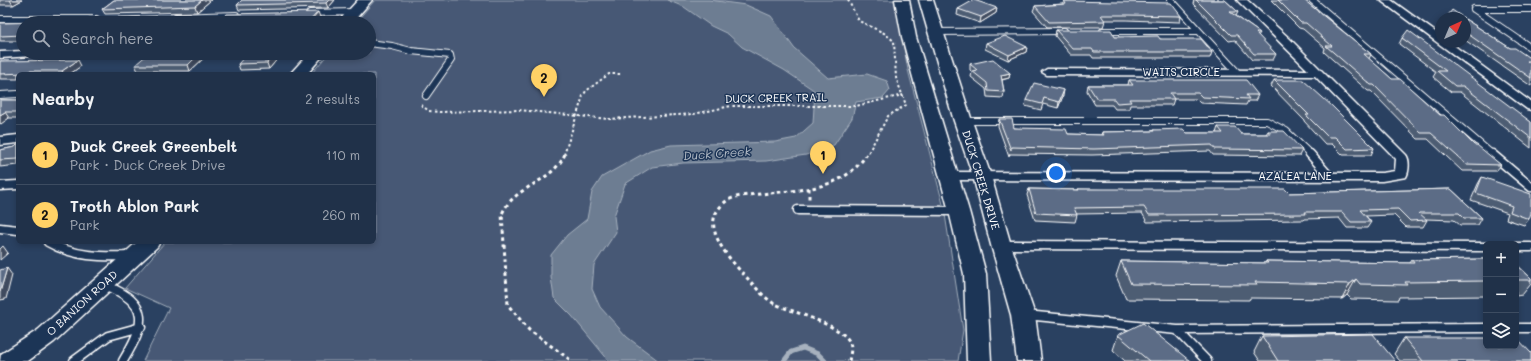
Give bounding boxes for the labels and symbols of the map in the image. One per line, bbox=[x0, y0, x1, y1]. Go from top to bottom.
north arrow bbox=[1435, 12, 1471, 48]
pin: 2 bbox=[531, 64, 557, 97]
street label: WAITS CIRCLE bbox=[1142, 64, 1220, 79]
street label: DUCK CREEK TRAIL bbox=[725, 89, 827, 106]
street label: DUCK CREEK DRIVE bbox=[959, 128, 1004, 232]
pin: 1 bbox=[810, 141, 836, 174]
water label: Duck Creek bbox=[683, 143, 752, 163]
your location bbox=[1046, 163, 1066, 183]
street label: AZALEA LANE bbox=[1258, 168, 1332, 183]
street label: O BANION ROAD bbox=[43, 267, 120, 339]

